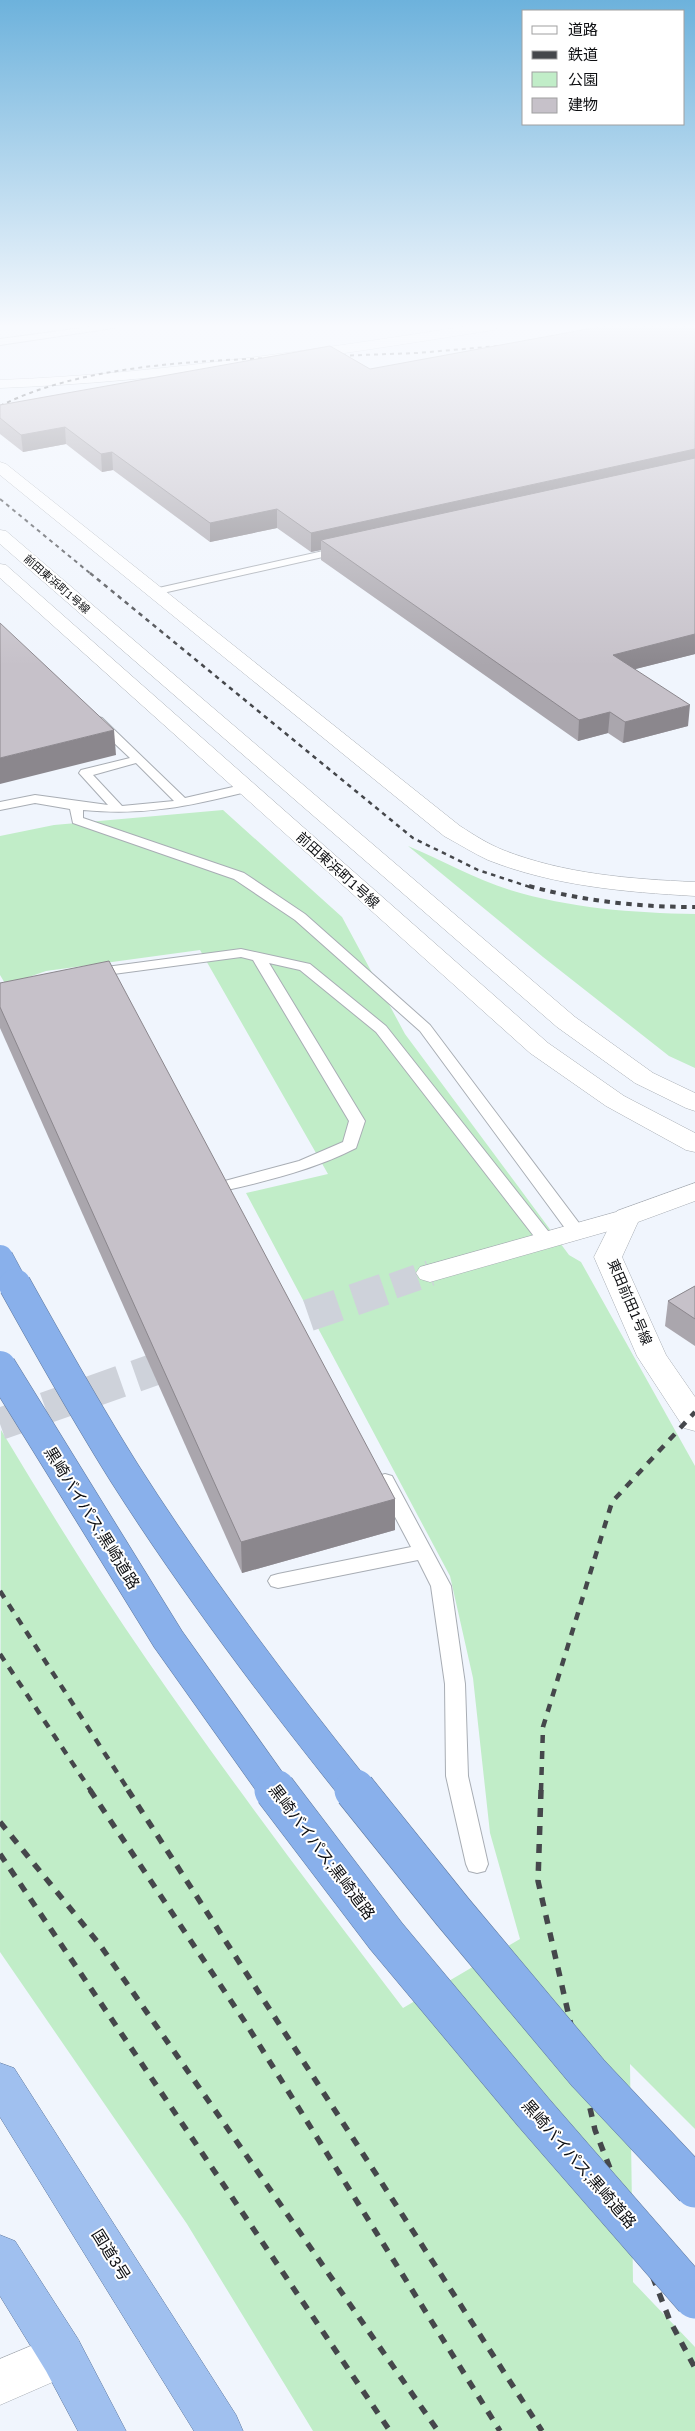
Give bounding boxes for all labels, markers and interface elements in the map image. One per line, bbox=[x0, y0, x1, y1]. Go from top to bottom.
legend bbox=[522, 10, 685, 125]
text: 道路 bbox=[568, 21, 598, 38]
text: 鉄道 bbox=[568, 46, 598, 63]
text: 公園 bbox=[568, 71, 598, 88]
text: 建物 bbox=[568, 96, 598, 113]
street label: 前田東浜町1号線 bbox=[22, 552, 92, 616]
street label: 前田東浜町1号線 bbox=[293, 829, 383, 911]
street label: 東田前田1号線 bbox=[605, 1257, 655, 1347]
street label: 黒崎バイパス;黒崎道路 bbox=[41, 1444, 143, 1592]
street label: 黒崎バイパス;黒崎道路 bbox=[266, 1781, 378, 1923]
street label: 黒崎バイパス;黒崎道路 bbox=[519, 2096, 639, 2232]
street label: 国道3号 bbox=[89, 2226, 133, 2284]

